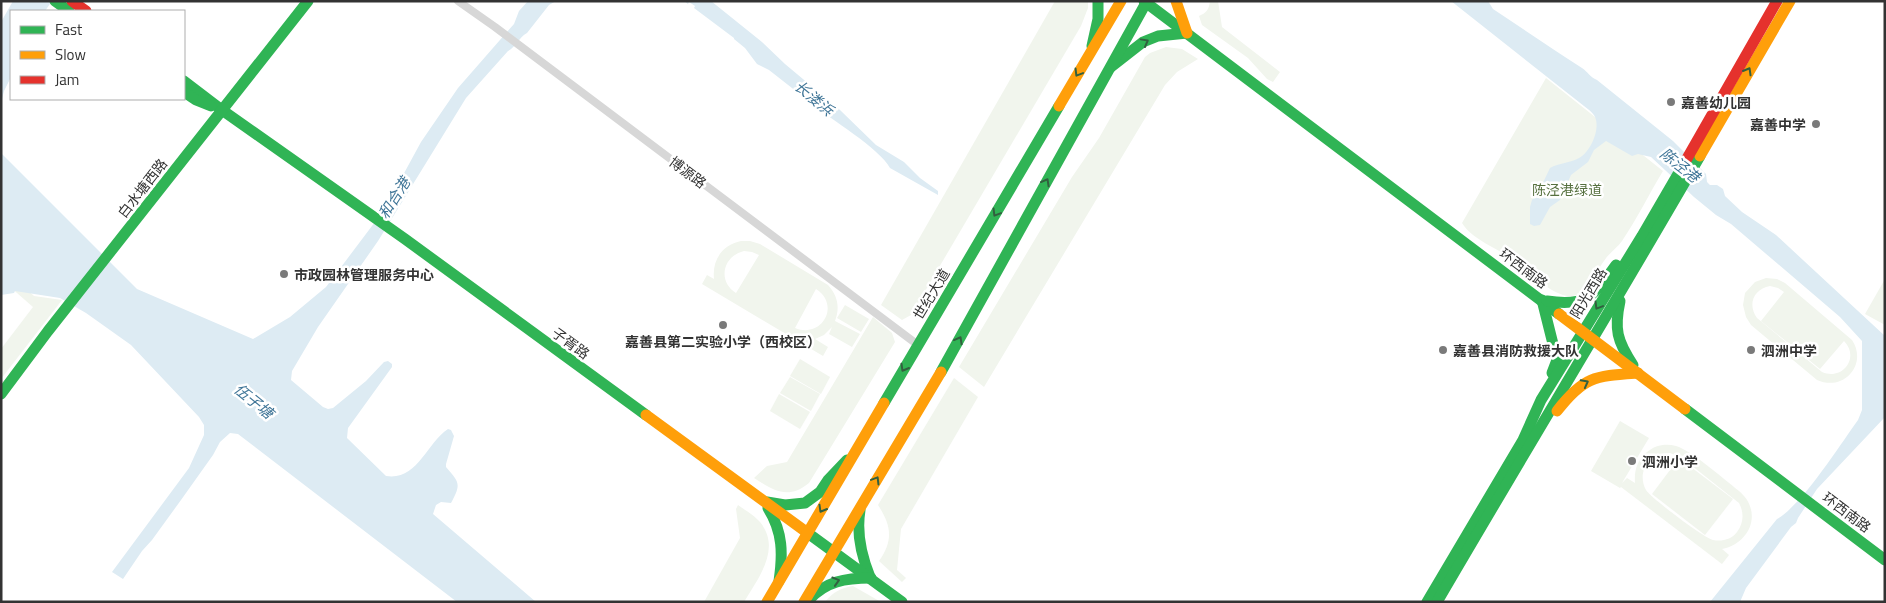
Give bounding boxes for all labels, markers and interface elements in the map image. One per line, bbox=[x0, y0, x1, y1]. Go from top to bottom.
legend bbox=[10, 10, 185, 100]
text: Fast bbox=[55, 18, 83, 41]
one-way arrow bbox=[1140, 38, 1149, 48]
text: Slow bbox=[55, 43, 86, 66]
text: Jam bbox=[55, 68, 79, 91]
one-way arrow bbox=[1075, 68, 1085, 77]
one-way arrow bbox=[1742, 68, 1752, 77]
water label: 长溇浜 bbox=[789, 75, 840, 123]
place label: 嘉善幼儿园 bbox=[1681, 92, 1751, 113]
marker: 嘉善幼儿园 bbox=[1665, 96, 1677, 108]
place label: 嘉善中学 bbox=[1750, 114, 1806, 135]
marker: 嘉善中学 bbox=[1810, 118, 1822, 130]
water label: 陈泾港 bbox=[1655, 142, 1706, 189]
street label: 博源路 bbox=[665, 151, 711, 193]
street label: 白水塘西路 bbox=[112, 154, 172, 222]
water label: 和合港 bbox=[372, 171, 417, 223]
one-way arrow bbox=[1040, 178, 1050, 187]
park label: 陈泾港绿道 bbox=[1532, 179, 1602, 200]
one-way arrow bbox=[992, 208, 1002, 217]
street label: 环西南路 bbox=[1495, 243, 1553, 293]
place label: 市政园林管理服务中心 bbox=[294, 264, 434, 285]
street label: 阳光西路 bbox=[1565, 264, 1611, 322]
street label: 世纪大道 bbox=[908, 265, 954, 323]
marker: 市政园林管理服务中心 bbox=[278, 268, 290, 280]
one-way arrow bbox=[1595, 301, 1605, 310]
marker: 嘉善县第二实验小学（西校区） bbox=[717, 319, 729, 331]
street label: 子胥路 bbox=[548, 322, 594, 364]
place label: 嘉善县第二实验小学（西校区） bbox=[625, 331, 821, 352]
one-way arrow bbox=[953, 336, 963, 345]
place label: 嘉善县消防救援大队 bbox=[1453, 340, 1579, 361]
place label: 泗洲中学 bbox=[1761, 340, 1817, 361]
marker: 嘉善县消防救援大队 bbox=[1437, 344, 1449, 356]
marker: 泗洲中学 bbox=[1745, 344, 1757, 356]
one-way arrow bbox=[901, 363, 911, 372]
water label: 伍子塘 bbox=[229, 378, 281, 426]
one-way arrow bbox=[1580, 379, 1589, 389]
place label: 泗洲小学 bbox=[1642, 451, 1698, 472]
marker: 泗洲小学 bbox=[1626, 455, 1638, 467]
one-way arrow bbox=[870, 476, 880, 485]
street label: 环西南路 bbox=[1818, 487, 1876, 537]
one-way arrow bbox=[818, 503, 828, 512]
one-way arrow bbox=[831, 577, 840, 587]

